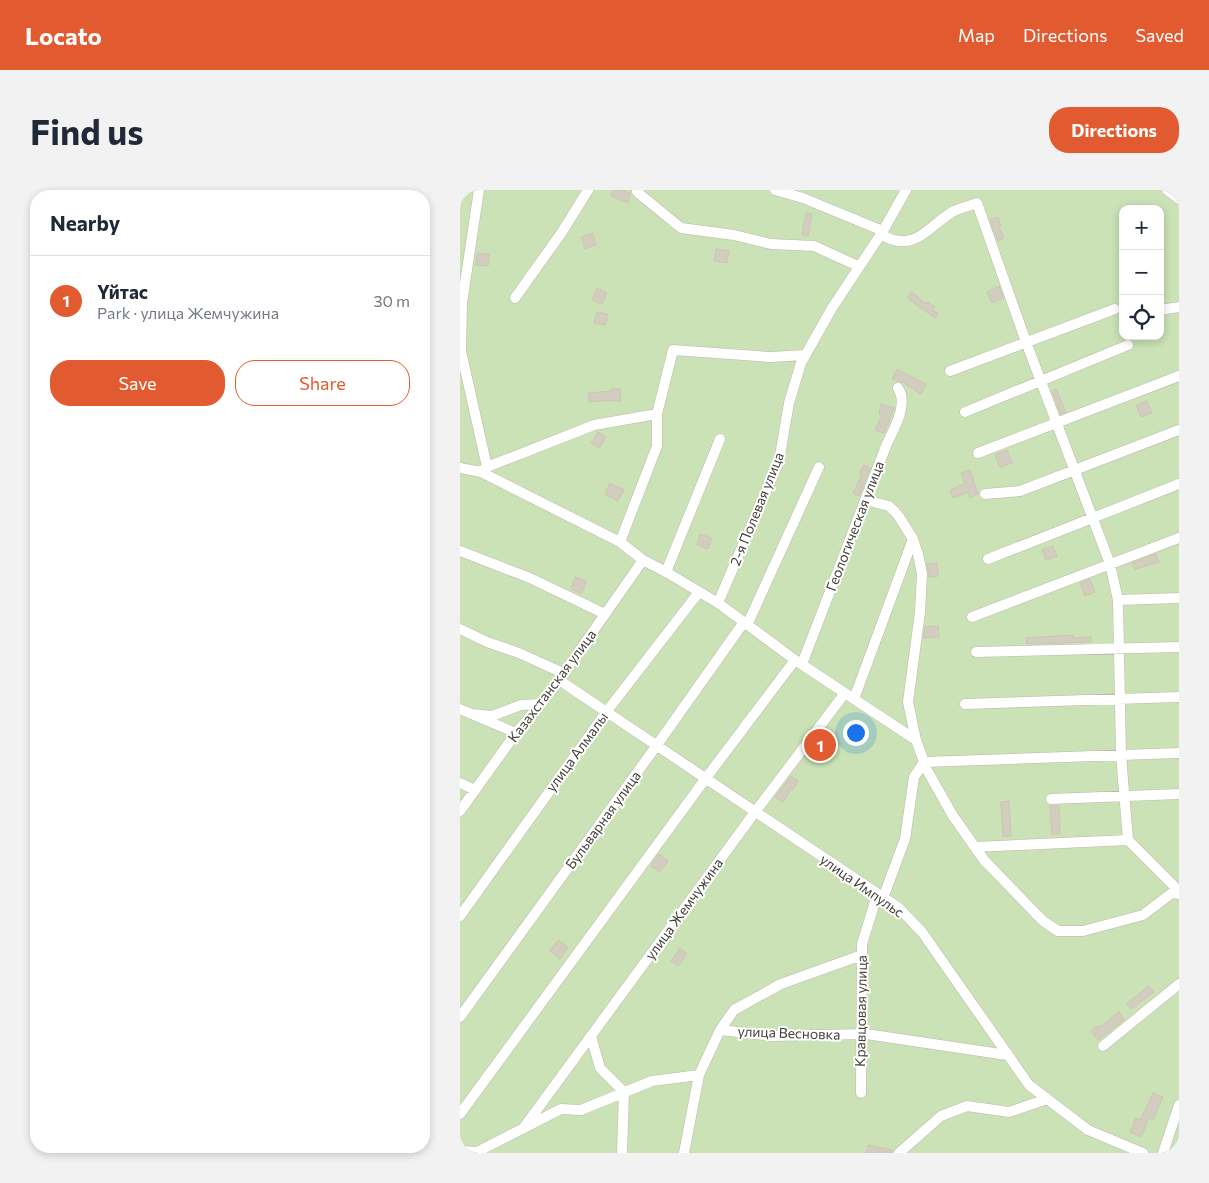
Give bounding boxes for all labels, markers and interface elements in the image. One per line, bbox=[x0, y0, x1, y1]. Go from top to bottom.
text: Locato bbox=[25, 21, 102, 50]
text: Map bbox=[958, 24, 995, 46]
text: Directions bbox=[1023, 24, 1107, 46]
text: Saved bbox=[1135, 24, 1184, 46]
button: Directions bbox=[1049, 107, 1179, 153]
text: Find us bbox=[30, 109, 144, 152]
map controls bbox=[1119, 205, 1164, 340]
button: + bbox=[1119, 205, 1164, 250]
text: Nearby bbox=[50, 210, 120, 235]
button: − bbox=[1119, 250, 1164, 295]
text: Үйтас bbox=[97, 280, 148, 303]
text: 1 bbox=[62, 291, 70, 310]
text: 30 m bbox=[373, 291, 410, 310]
button: locate bbox=[1119, 295, 1164, 340]
text: Park · улица Жемчужина bbox=[97, 303, 279, 322]
button: Save bbox=[50, 360, 225, 406]
button: Share bbox=[235, 360, 410, 406]
street label: 2-я Полевая улица bbox=[726, 450, 787, 568]
street label: Геологическая улица bbox=[822, 458, 887, 593]
street label: Казахстанская улица bbox=[504, 626, 599, 745]
street label: улица Алмалы bbox=[542, 709, 611, 795]
your location bbox=[843, 720, 869, 746]
pin: 1 bbox=[804, 726, 836, 764]
street label: Бульварная улица bbox=[561, 767, 644, 872]
street label: улица Импульс bbox=[817, 850, 908, 921]
street label: улица Жемчужина bbox=[641, 855, 726, 963]
street label: Кравцовая улица bbox=[851, 955, 870, 1067]
street label: улица Весновка bbox=[737, 1022, 841, 1043]

